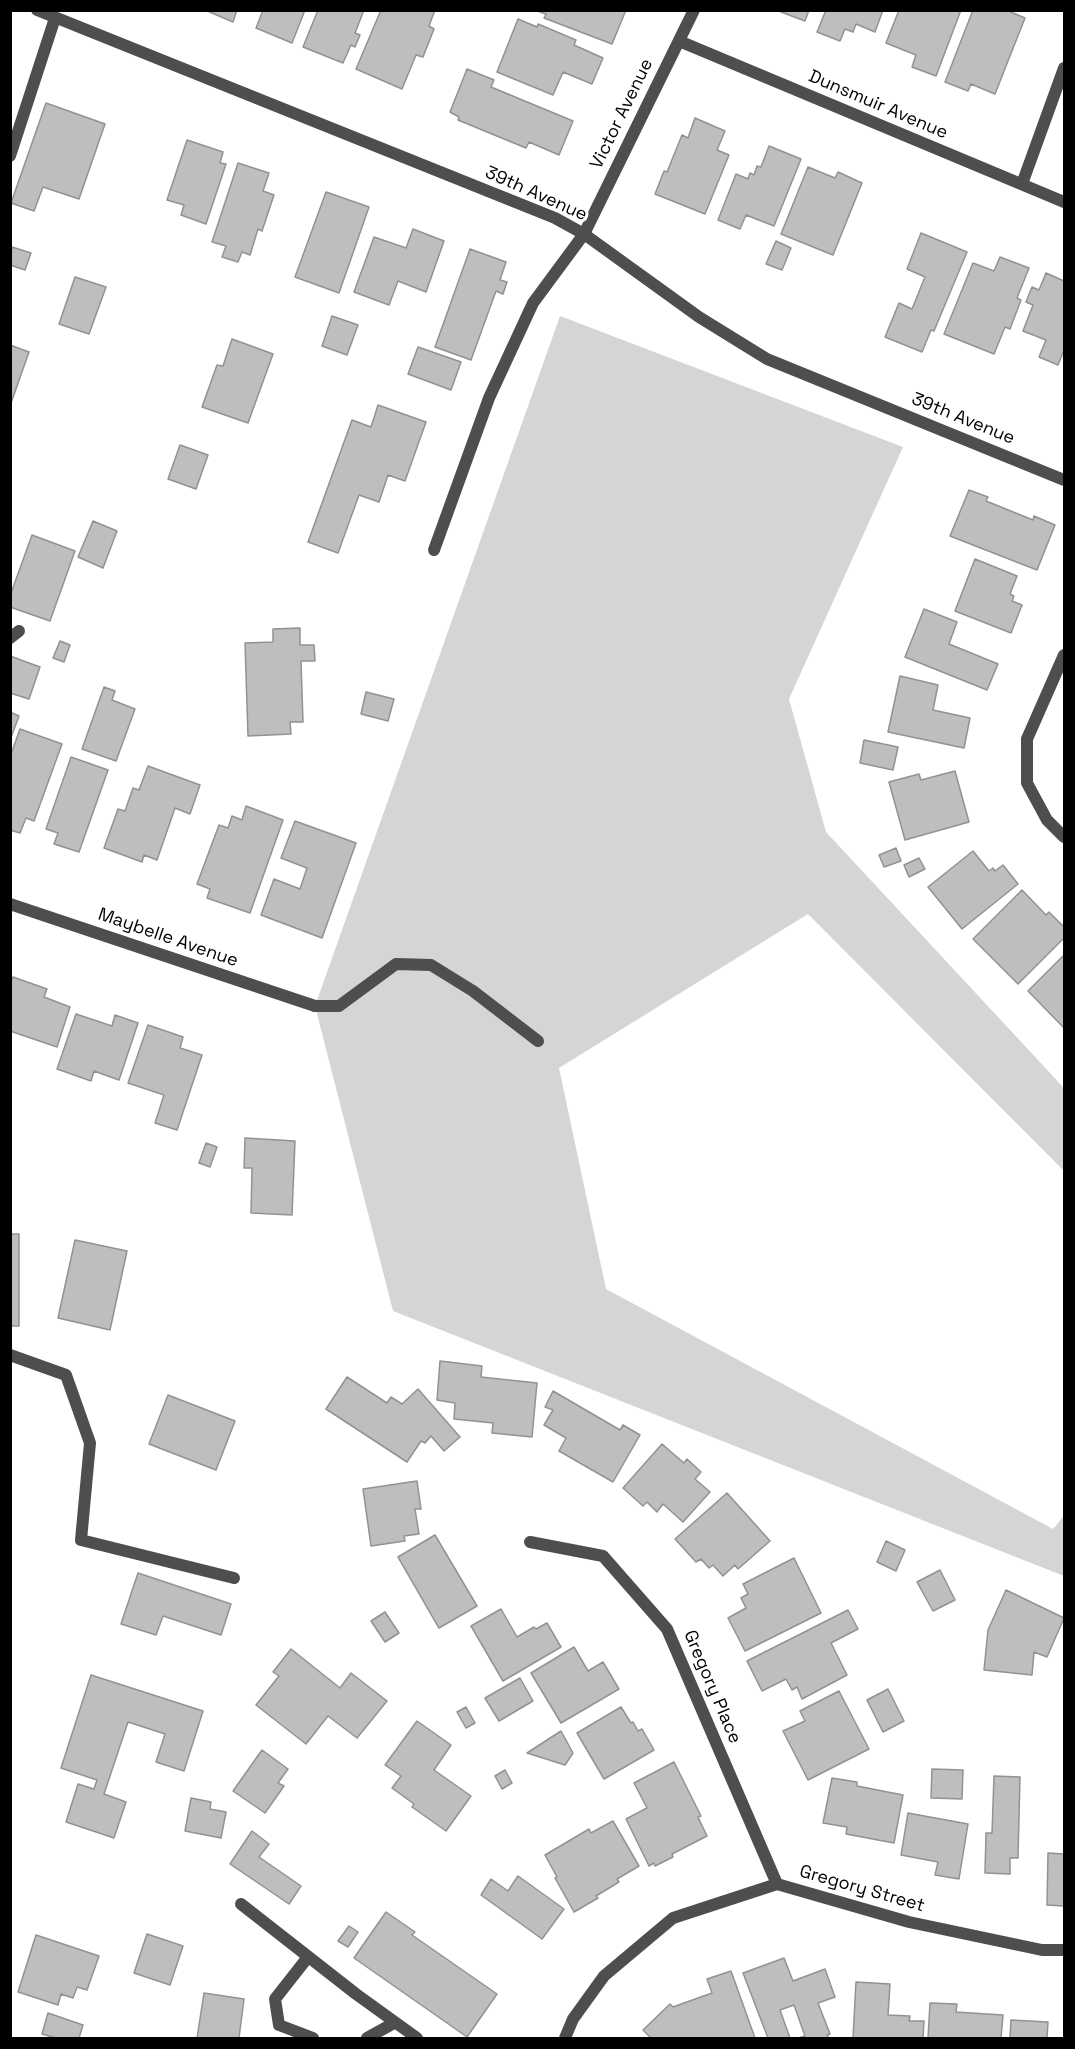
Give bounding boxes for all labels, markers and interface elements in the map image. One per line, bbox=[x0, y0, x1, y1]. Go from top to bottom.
street label: Victor Avenue bbox=[586, 55, 658, 173]
street label: Dunsmuir Avenue bbox=[805, 66, 951, 144]
street label: 39th Avenue bbox=[482, 162, 590, 226]
street label: 39th Avenue bbox=[908, 388, 1018, 450]
street label: Maybelle Avenue bbox=[95, 904, 241, 972]
street label: Gregory Place bbox=[678, 1627, 746, 1747]
street label: Gregory Street bbox=[797, 1861, 927, 1917]

